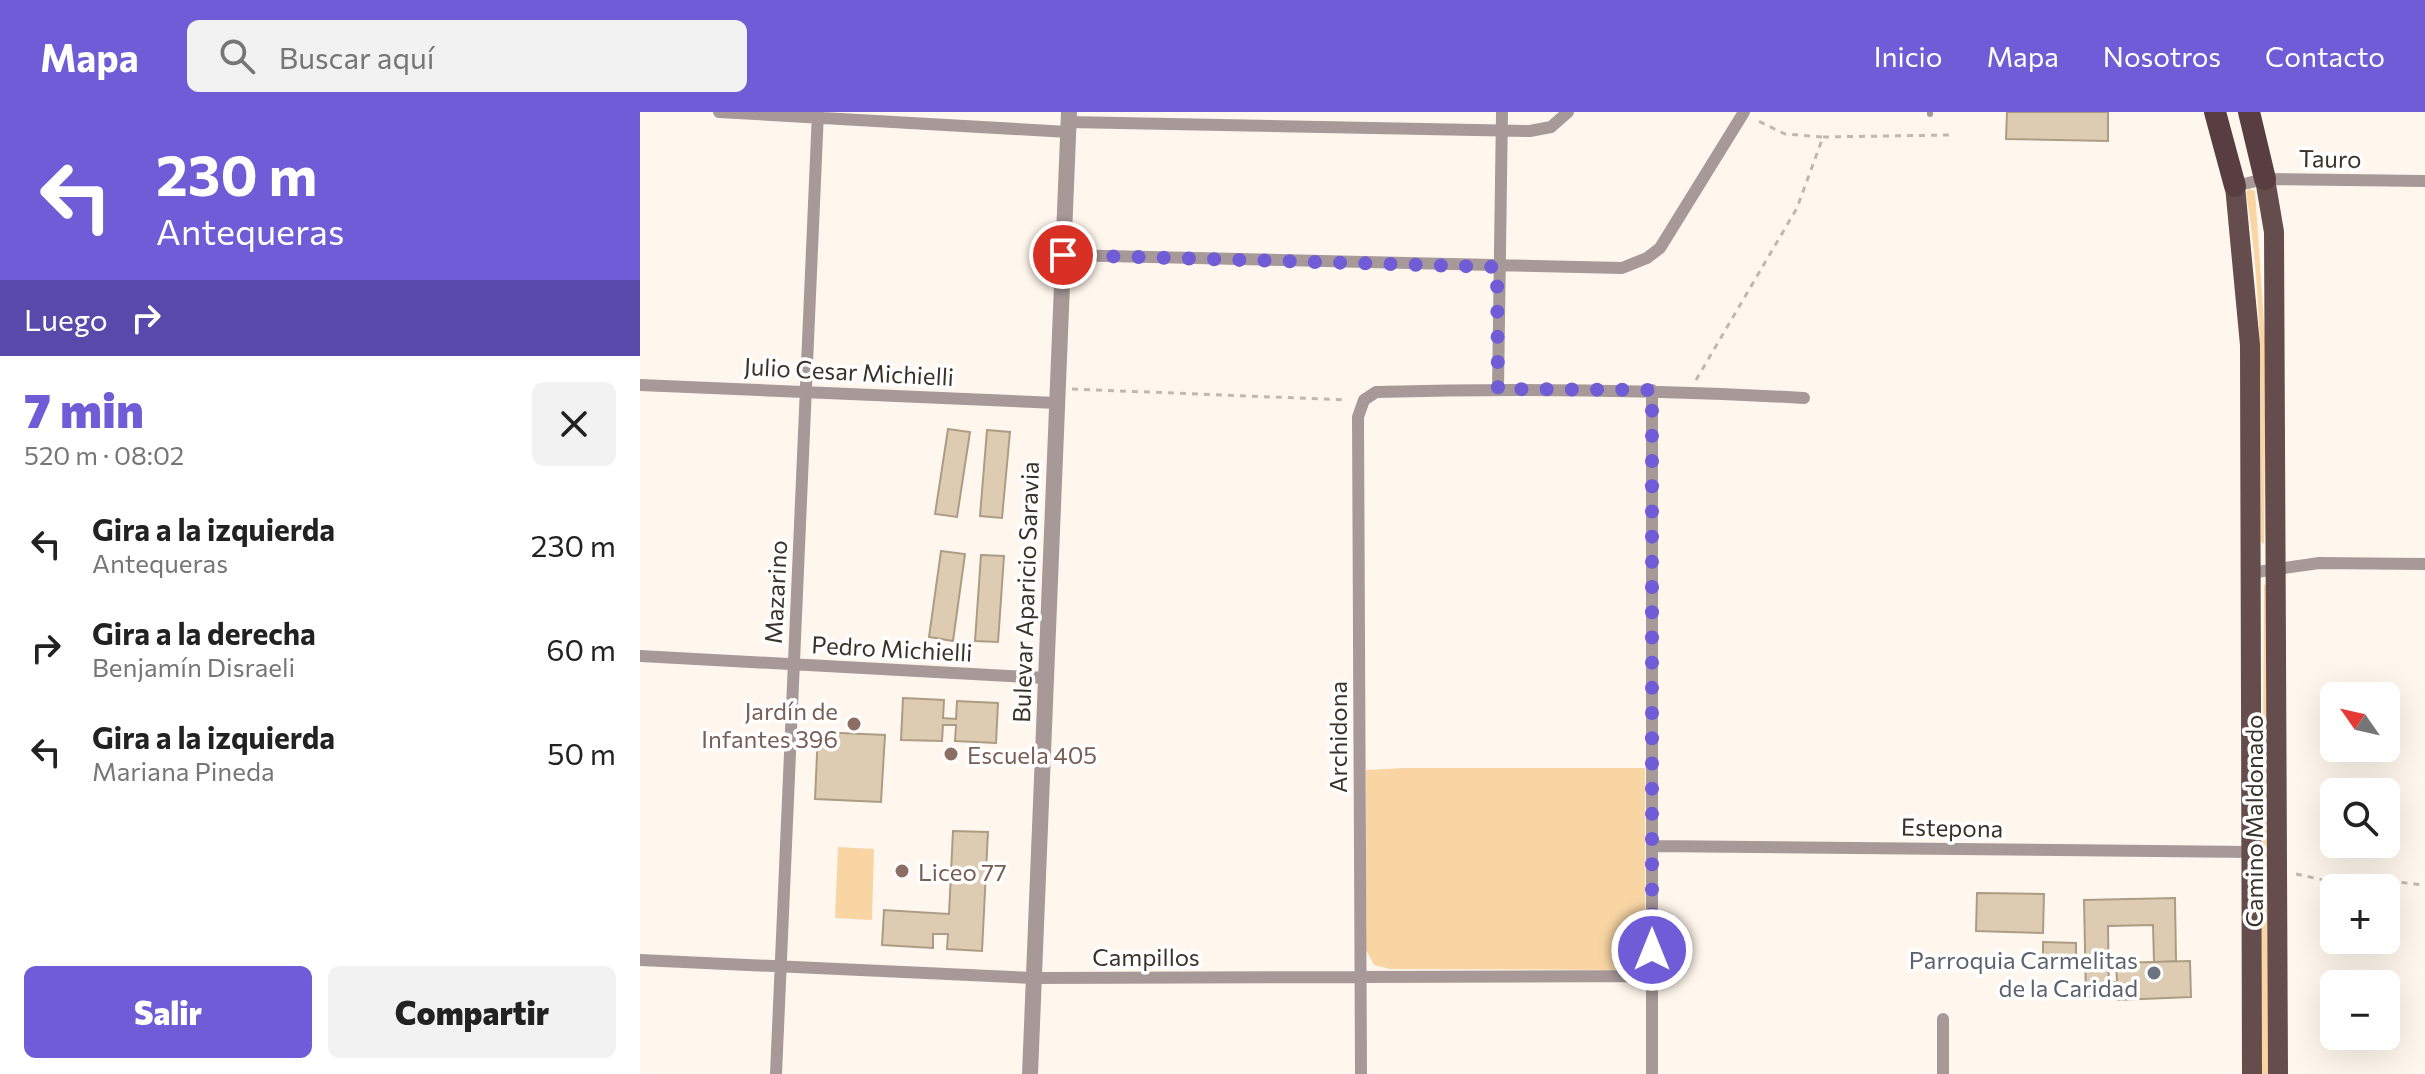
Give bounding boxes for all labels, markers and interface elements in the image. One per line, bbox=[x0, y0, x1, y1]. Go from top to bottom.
search box bbox=[187, 20, 747, 92]
text: Mapa bbox=[40, 33, 139, 80]
icon: search bbox=[215, 34, 259, 78]
text: Buscar aquí bbox=[279, 38, 435, 75]
text: Inicio bbox=[1874, 39, 1942, 73]
text: Mapa bbox=[1986, 39, 2059, 73]
text: Nosotros bbox=[2103, 39, 2221, 73]
text: Contacto bbox=[2265, 39, 2385, 73]
text: 230 m bbox=[156, 139, 317, 208]
street label: Tauro bbox=[2298, 143, 2362, 173]
icon: left bbox=[24, 144, 128, 248]
text: Antequeras bbox=[156, 208, 344, 252]
pin bbox=[1029, 221, 1097, 289]
icon: arrive bbox=[1041, 233, 1085, 277]
icon: right bbox=[124, 296, 168, 340]
text: Luego bbox=[24, 300, 108, 337]
street label: Julio Cesar Michielli bbox=[743, 351, 955, 391]
text: 7 min bbox=[24, 379, 144, 438]
button: close bbox=[532, 382, 616, 466]
text: 520 m · 08:02 bbox=[24, 439, 184, 470]
street label: Bulevar Aparicio Saravia bbox=[1006, 461, 1044, 723]
text: Gira a la izquierda bbox=[92, 510, 335, 547]
icon: left bbox=[24, 522, 68, 566]
text: 230 m bbox=[531, 526, 616, 563]
street label: Mazarino bbox=[758, 539, 792, 645]
text: Antequeras bbox=[92, 547, 228, 578]
text: Gira a la derecha bbox=[92, 614, 316, 651]
icon: right bbox=[24, 626, 68, 670]
street label: Pedro Michielli bbox=[811, 629, 973, 667]
text: 60 m bbox=[546, 630, 616, 667]
text: Benjamín Disraeli bbox=[92, 651, 295, 682]
street label: Archidona bbox=[1323, 681, 1352, 793]
north arrow bbox=[2320, 682, 2400, 762]
map controls bbox=[2320, 682, 2400, 1050]
place label: Jardín de Infantes 396 bbox=[701, 696, 838, 753]
marker: Jardín de Infantes 396 bbox=[845, 715, 863, 733]
street label: Camino Maldonado bbox=[2239, 715, 2268, 927]
text: Gira a la izquierda bbox=[92, 718, 335, 755]
icon: left bbox=[24, 730, 68, 774]
text: 50 m bbox=[547, 734, 616, 771]
place label: Escuela 405 bbox=[967, 740, 1097, 769]
marker: Escuela 405 bbox=[942, 745, 960, 763]
text: Mariana Pineda bbox=[92, 755, 275, 786]
button: search bbox=[2320, 778, 2400, 858]
street label: Estepona bbox=[1901, 812, 2003, 842]
place label: Liceo 77 bbox=[918, 857, 1007, 886]
marker: Liceo 77 bbox=[893, 862, 911, 880]
button: + bbox=[2320, 874, 2400, 954]
position arrow bbox=[1610, 908, 1694, 992]
street label: Campillos bbox=[1092, 942, 1200, 971]
place label: Parroquia Carmelitas de la Caridad bbox=[1909, 945, 2138, 1002]
marker: Parroquia Carmelitas de la Caridad bbox=[2145, 964, 2163, 982]
button: Salir bbox=[24, 966, 312, 1058]
button: Compartir bbox=[328, 966, 616, 1058]
button: − bbox=[2320, 970, 2400, 1050]

